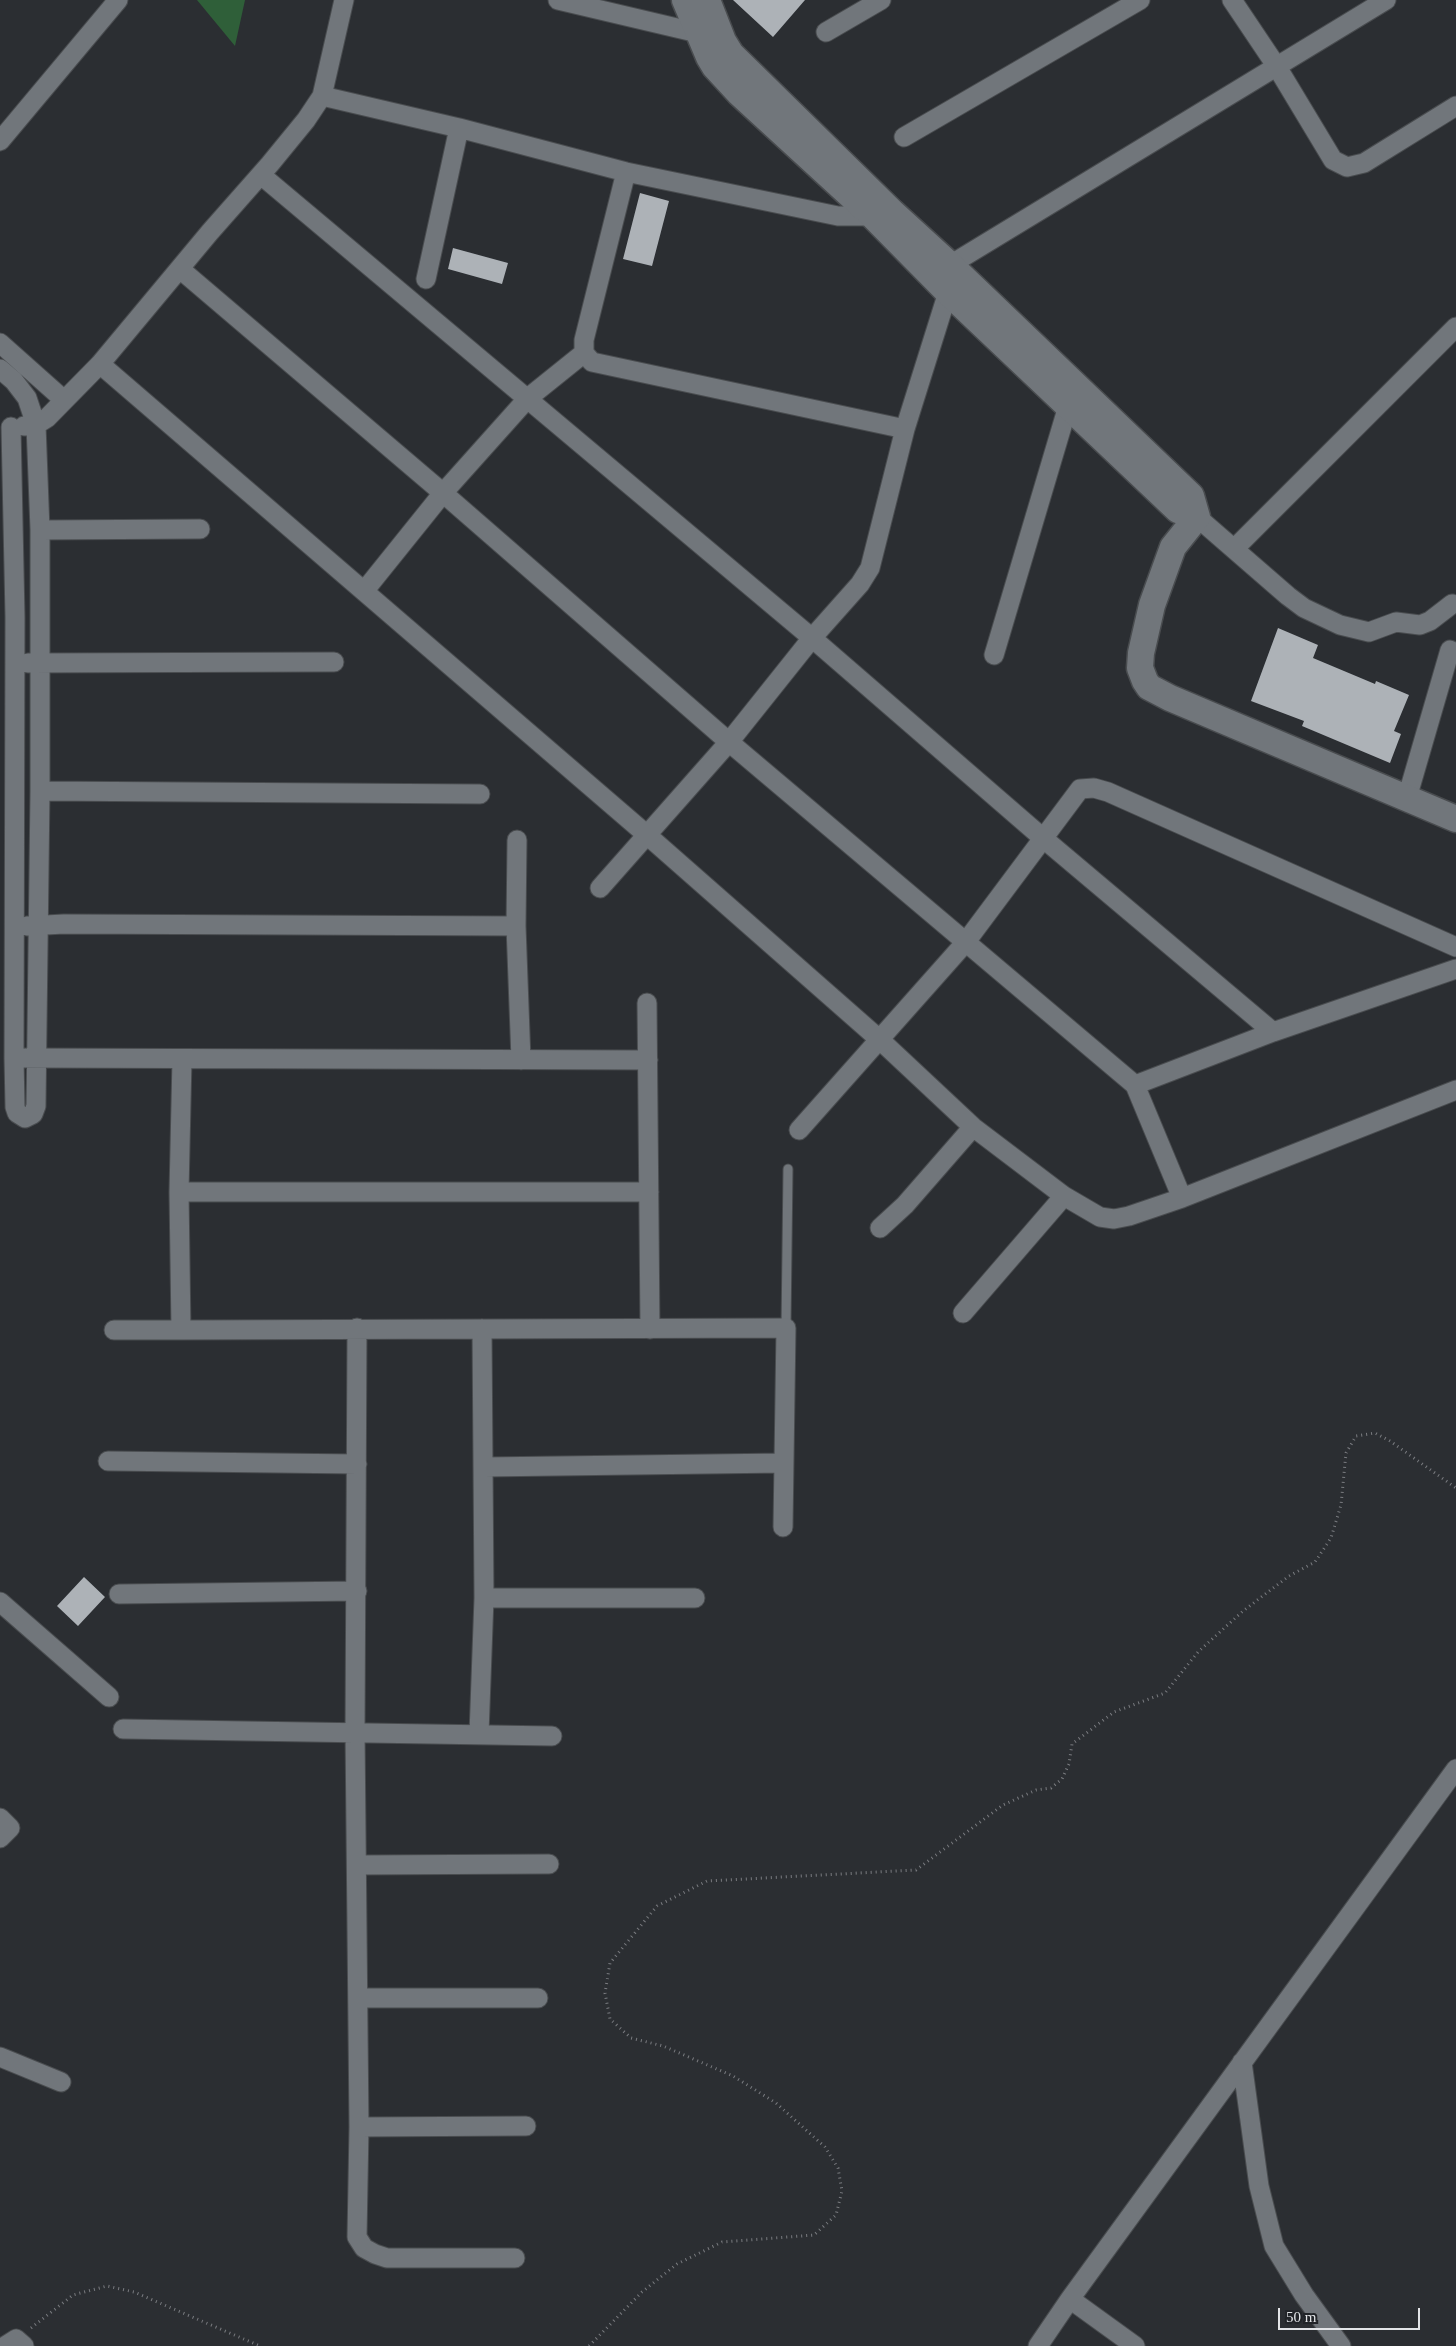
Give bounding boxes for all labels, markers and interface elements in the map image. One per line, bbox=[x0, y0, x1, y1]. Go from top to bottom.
scale bar bbox=[1281, 2298, 1424, 2330]
text: 50 m bbox=[1286, 2309, 1316, 2325]

